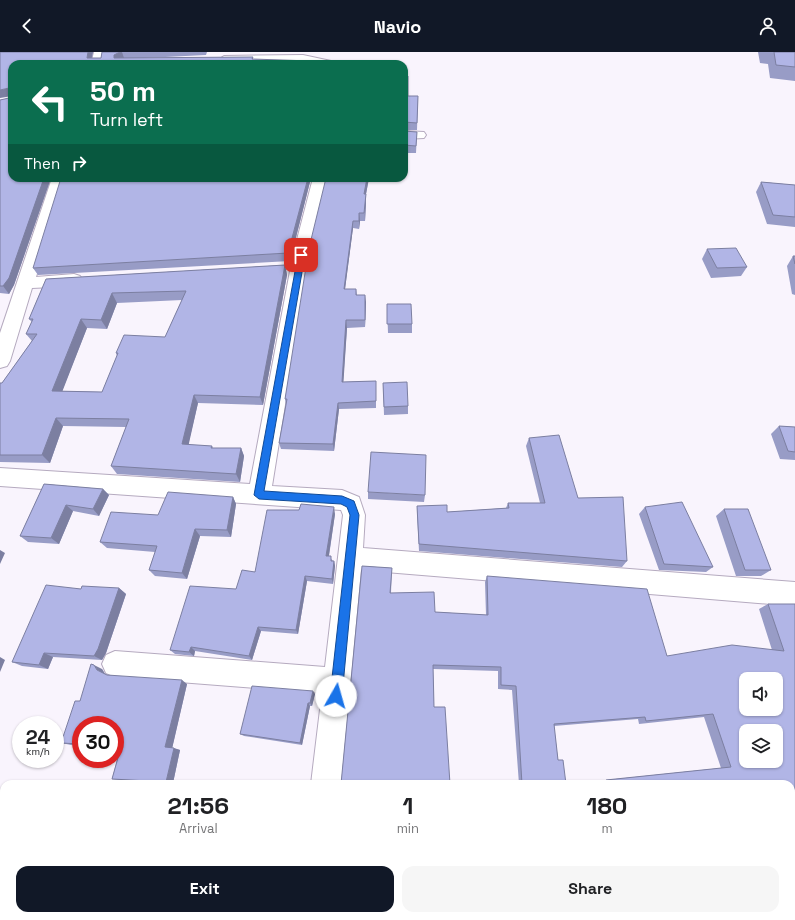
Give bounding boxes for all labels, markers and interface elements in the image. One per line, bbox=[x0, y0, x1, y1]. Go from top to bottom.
icon: back bbox=[16, 15, 38, 37]
text: Navio bbox=[374, 15, 421, 38]
icon: person bbox=[757, 15, 779, 37]
text: 50 m bbox=[90, 73, 156, 109]
icon: left bbox=[24, 76, 76, 128]
text: Turn left bbox=[90, 108, 163, 131]
icon: right bbox=[68, 152, 90, 174]
text: Then bbox=[24, 154, 60, 173]
pin bbox=[284, 238, 318, 272]
icon: arrive bbox=[290, 244, 312, 266]
map controls bbox=[739, 672, 783, 768]
button: sound bbox=[739, 672, 783, 716]
position arrow bbox=[315, 675, 357, 717]
speed limit sign: 30 bbox=[72, 716, 124, 768]
text: 24 bbox=[26, 724, 50, 750]
button: layers bbox=[739, 724, 783, 768]
text: km/h bbox=[26, 745, 50, 758]
text: 21:56 bbox=[168, 790, 229, 821]
text: 1 bbox=[402, 790, 413, 821]
text: 180 bbox=[587, 790, 627, 821]
text: Arrival bbox=[179, 820, 218, 837]
text: min bbox=[397, 820, 419, 837]
text: m bbox=[601, 820, 613, 837]
button: Exit bbox=[16, 866, 394, 912]
button: Share bbox=[402, 866, 779, 912]

